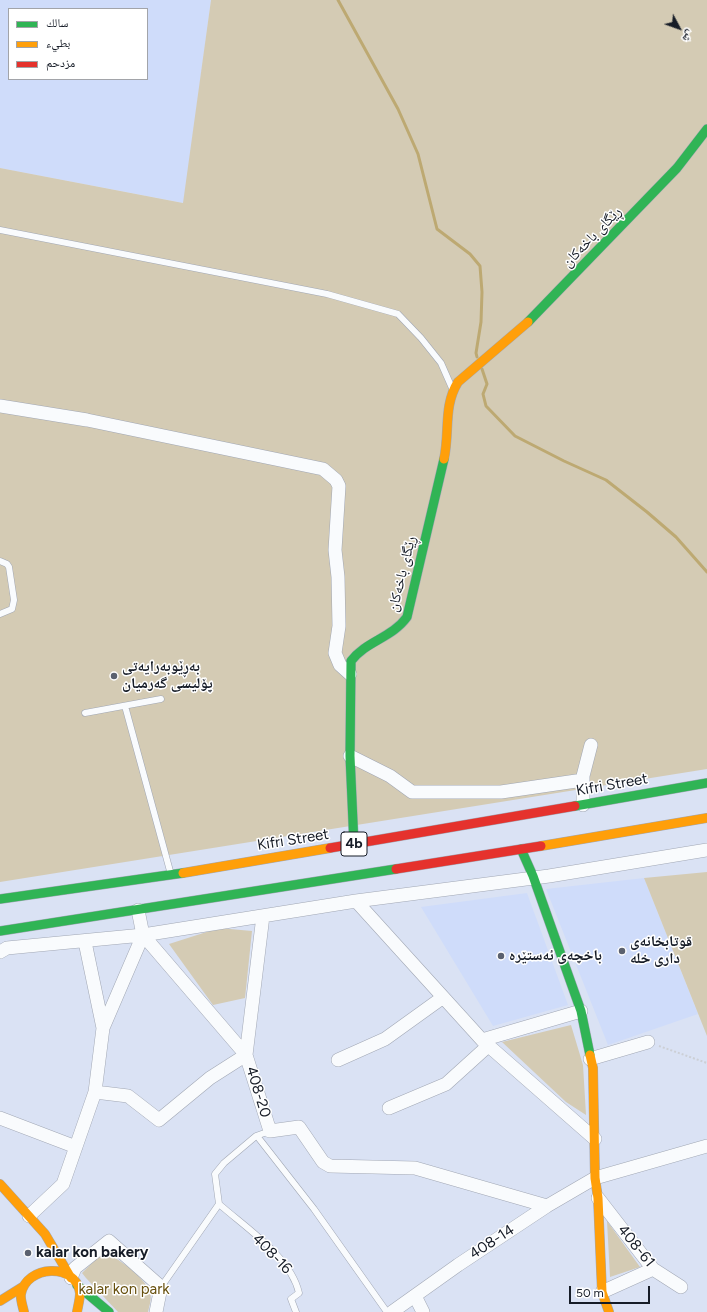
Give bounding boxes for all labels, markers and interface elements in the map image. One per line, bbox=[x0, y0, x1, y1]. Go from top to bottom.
legend bbox=[8, 8, 148, 80]
north arrow bbox=[659, 8, 699, 48]
text: سالك bbox=[46, 16, 68, 30]
text: ش bbox=[680, 28, 697, 45]
text: بطيء bbox=[46, 36, 70, 50]
text: مزدحم bbox=[46, 56, 75, 70]
street label: ڕێگای باخەکان bbox=[559, 203, 625, 271]
street label: ڕێگای باخەکان bbox=[384, 534, 420, 614]
place label: بەڕێوبەرایەتی پۆلیسی گەرمیان bbox=[122, 658, 213, 693]
marker: بەڕێوبەرایەتی پۆلیسی گەرمیان bbox=[109, 671, 119, 681]
street label: Kifri Street bbox=[575, 770, 649, 800]
street label: Kifri Street bbox=[256, 825, 330, 855]
road number: 4b bbox=[341, 832, 367, 856]
place label: قوتابخانەی داری خلە bbox=[630, 933, 692, 968]
marker: قوتابخانەی داری خلە bbox=[617, 946, 627, 956]
place label: باخچەی ئەستێرە bbox=[509, 947, 602, 965]
marker: باخچەی ئەستێرە bbox=[496, 951, 506, 961]
street label: 408-20 bbox=[242, 1064, 274, 1120]
street label: 408-14 bbox=[466, 1221, 518, 1263]
street label: 408-61 bbox=[614, 1221, 658, 1271]
street label: 408-16 bbox=[248, 1230, 296, 1278]
place label: kalar kon bakery bbox=[36, 1244, 148, 1262]
marker: kalar kon bakery bbox=[23, 1248, 33, 1258]
scale bar bbox=[571, 1278, 652, 1304]
park label: kalar kon park bbox=[78, 1281, 170, 1299]
text: 50 m bbox=[576, 1286, 604, 1300]

